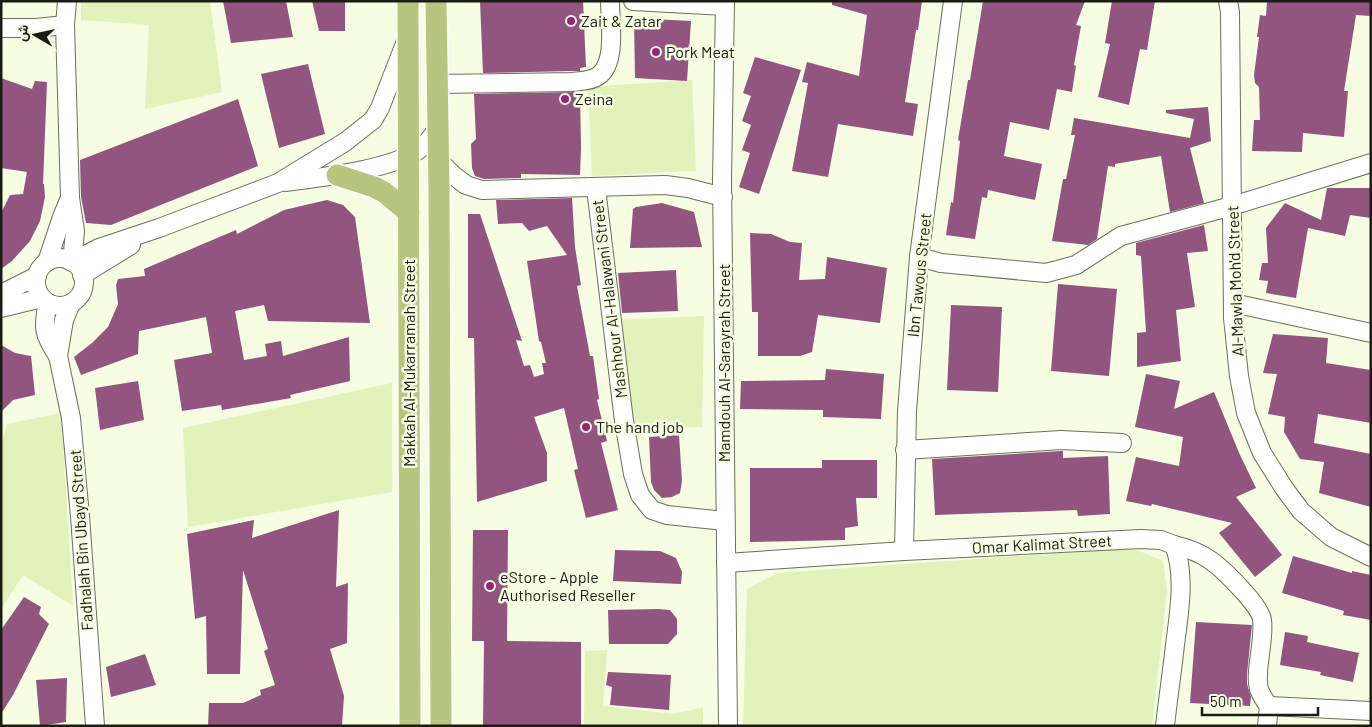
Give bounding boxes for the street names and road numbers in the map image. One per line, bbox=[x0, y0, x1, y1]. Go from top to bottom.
street label: Mashhour Al-Halawani Street bbox=[587, 199, 630, 399]
street label: Al-Mawla Moh'd Street bbox=[1222, 205, 1247, 357]
street label: Ibn Tawous Street bbox=[903, 212, 934, 338]
street label: Makkah Al-Mukarramah Street bbox=[399, 259, 418, 467]
street label: Mamdouh Al-Sarayrah Street bbox=[714, 264, 733, 462]
street label: Fadhalah Bin Ubayd Street bbox=[65, 449, 96, 631]
street label: Omar Kalimat Street bbox=[971, 530, 1112, 557]

